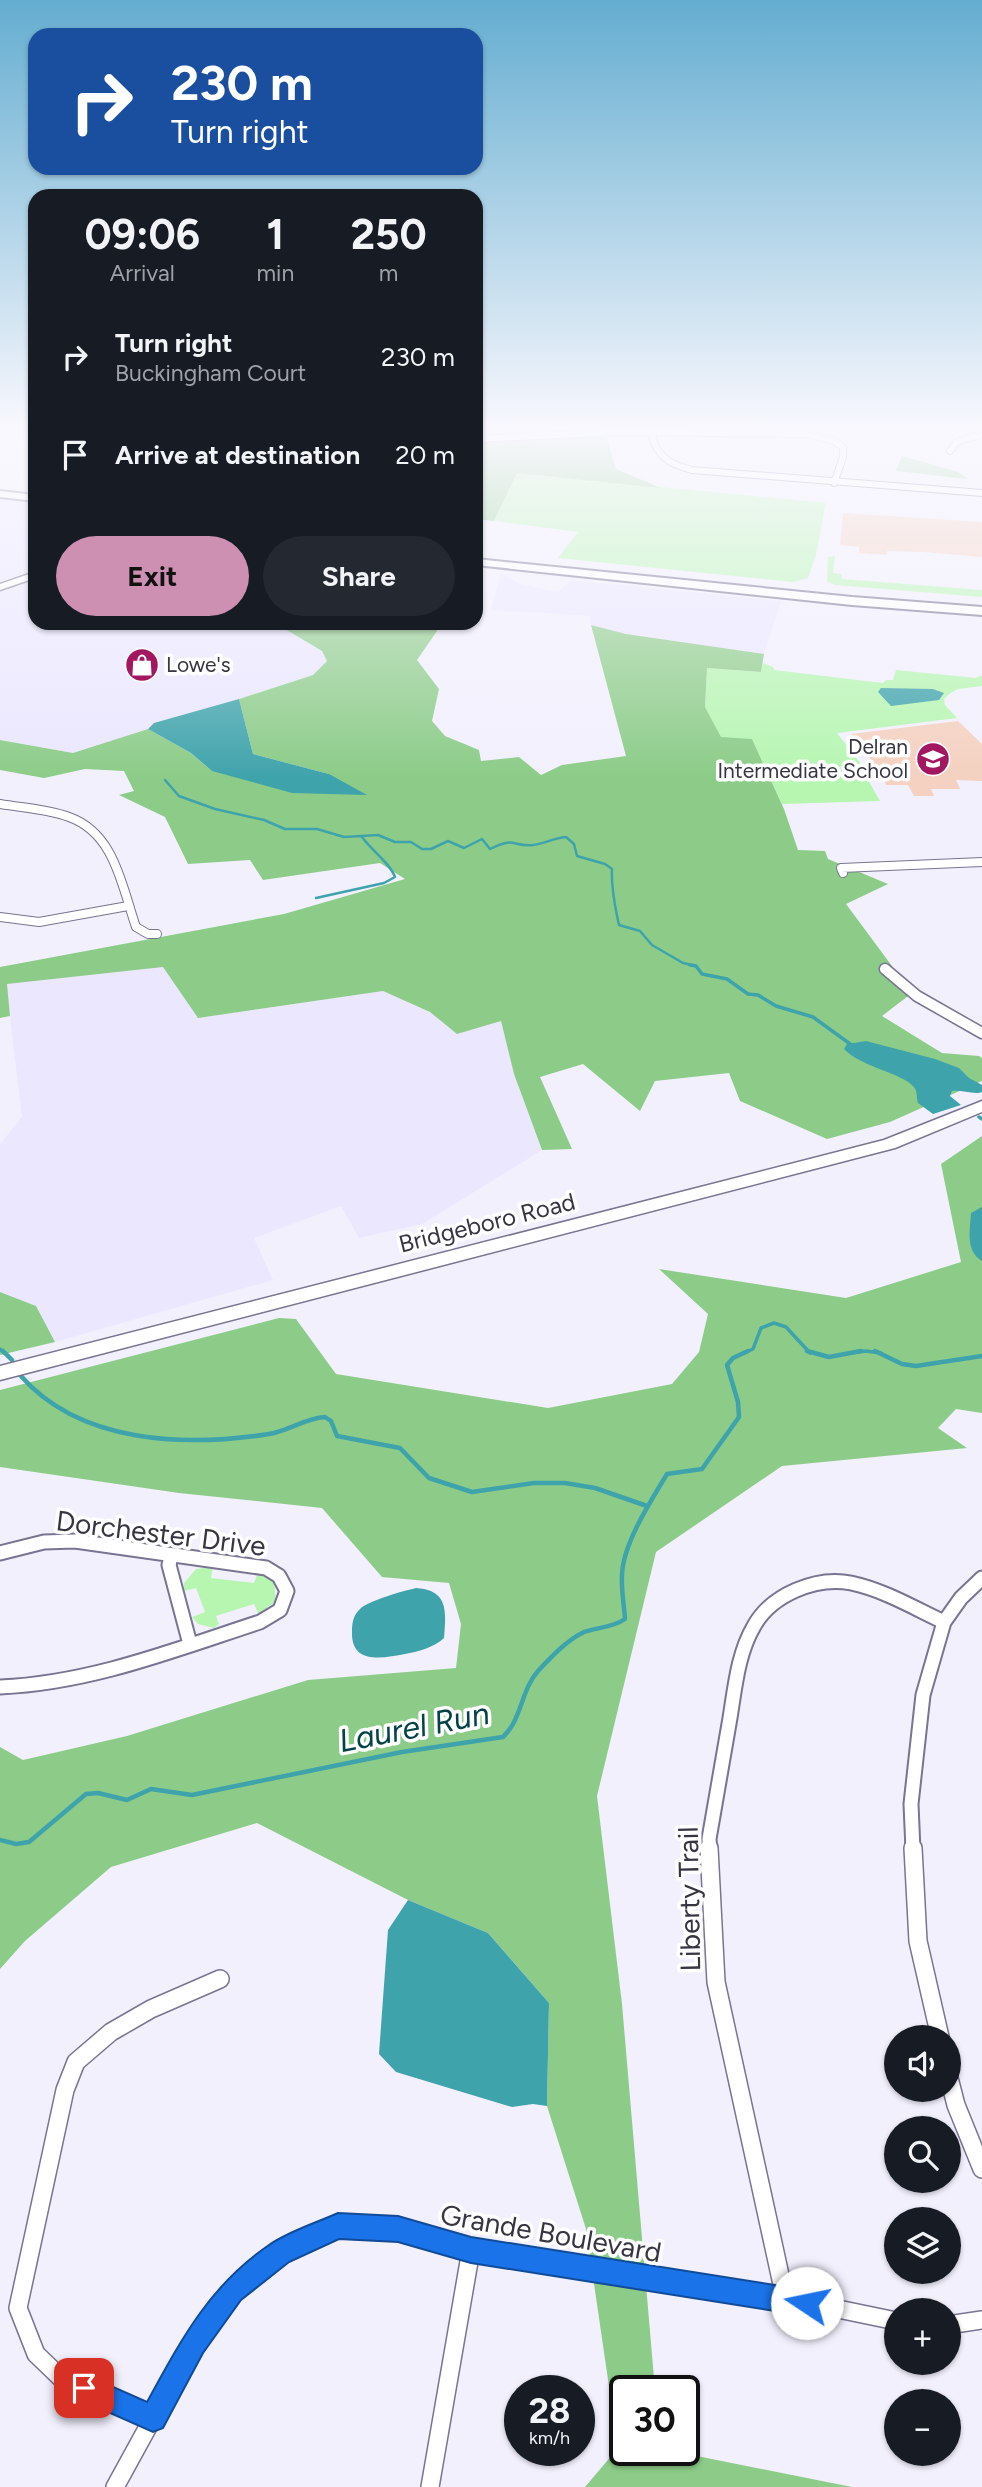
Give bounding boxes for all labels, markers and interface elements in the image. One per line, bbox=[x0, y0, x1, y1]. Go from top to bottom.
text: 230 m bbox=[171, 53, 313, 112]
icon: right bbox=[56, 56, 147, 147]
text: Turn right bbox=[171, 113, 309, 151]
text: 09:06 bbox=[84, 209, 200, 260]
text: 1 bbox=[267, 209, 284, 260]
text: 250 bbox=[351, 209, 427, 260]
text: Arrival bbox=[110, 259, 175, 287]
text: min bbox=[257, 259, 294, 287]
text: m bbox=[379, 259, 398, 287]
text: Turn right bbox=[115, 327, 232, 359]
icon: right bbox=[56, 338, 94, 376]
text: 230 m bbox=[381, 341, 455, 373]
text: Buckingham Court bbox=[115, 359, 306, 387]
icon: arrive bbox=[56, 436, 94, 474]
text: Arrive at destination bbox=[115, 439, 360, 471]
text: 20 m bbox=[395, 439, 455, 471]
button: Exit bbox=[56, 536, 249, 616]
button: Share bbox=[263, 536, 455, 616]
shop icon: Lowe's bbox=[123, 646, 161, 684]
place label: Lowe's bbox=[166, 652, 231, 677]
place label: Delran Intermediate School bbox=[717, 734, 908, 783]
school or university icon: Delran Intermediate School bbox=[914, 740, 952, 778]
street label: Bridgeboro Road bbox=[396, 1187, 578, 1258]
street label: Dorchester Drive bbox=[54, 1503, 268, 1563]
water label: Laurel Run bbox=[336, 1694, 492, 1760]
street label: Liberty Trail bbox=[671, 1826, 707, 1972]
map controls bbox=[884, 2025, 961, 2466]
button: sound bbox=[884, 2025, 961, 2102]
button: search bbox=[884, 2116, 961, 2193]
street label: Grande Boulevard bbox=[438, 2197, 664, 2269]
button: layers bbox=[884, 2207, 961, 2284]
position arrow bbox=[770, 2266, 844, 2340]
button: + bbox=[884, 2298, 961, 2375]
pin bbox=[54, 2358, 114, 2418]
icon: arrive bbox=[65, 2369, 103, 2407]
speed limit sign: 30 bbox=[609, 2375, 700, 2466]
button: − bbox=[884, 2389, 961, 2466]
text: 28 bbox=[529, 2390, 570, 2432]
text: km/h bbox=[529, 2427, 570, 2449]

